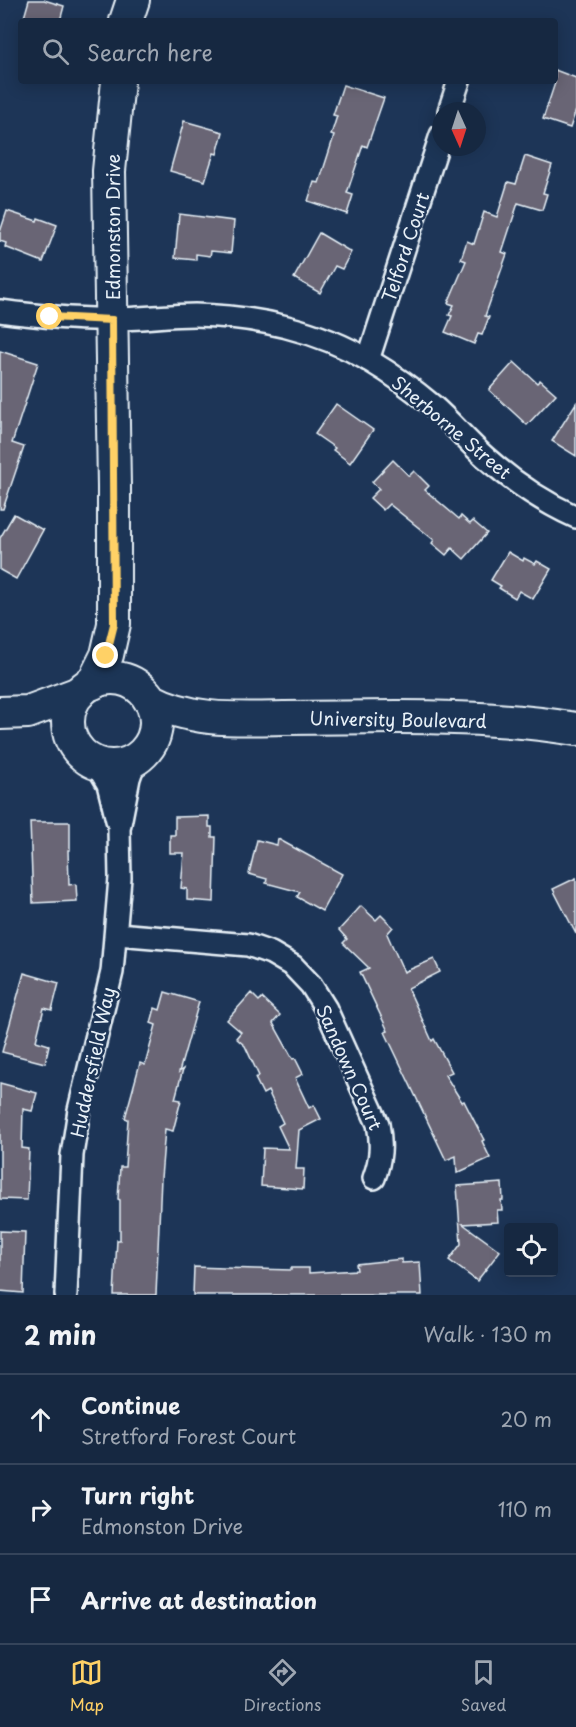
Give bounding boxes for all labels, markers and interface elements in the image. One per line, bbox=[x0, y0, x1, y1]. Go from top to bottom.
search box bbox=[18, 18, 558, 84]
icon: search bbox=[39, 35, 72, 68]
text: Search here bbox=[87, 35, 213, 68]
north arrow bbox=[432, 102, 486, 156]
street label: Edmonston Drive bbox=[99, 154, 126, 300]
street label: Telford Court bbox=[375, 189, 435, 305]
route start bbox=[36, 303, 62, 329]
street label: Sherborne Street bbox=[386, 369, 518, 485]
route end bbox=[92, 642, 118, 668]
street label: University Boulevard bbox=[309, 704, 487, 734]
street label: Huddersfield Way bbox=[63, 984, 121, 1140]
street label: Sandown Court bbox=[310, 1000, 390, 1134]
map controls bbox=[504, 1223, 558, 1277]
button: locate bbox=[504, 1223, 558, 1277]
text: 2 min bbox=[24, 1315, 97, 1354]
text: Walk · 130 m bbox=[424, 1319, 552, 1349]
text: Continue bbox=[81, 1388, 180, 1421]
icon: ahead bbox=[24, 1403, 57, 1436]
text: 20 m bbox=[500, 1404, 552, 1434]
text: Stretford Forest Court bbox=[81, 1421, 296, 1451]
text: Turn right bbox=[81, 1478, 194, 1511]
icon: right bbox=[24, 1493, 57, 1526]
text: 110 m bbox=[498, 1494, 552, 1524]
text: Edmonston Drive bbox=[81, 1511, 243, 1541]
icon: arrive bbox=[24, 1583, 57, 1616]
text: Arrive at destination bbox=[81, 1583, 317, 1616]
tab: Map bbox=[70, 1656, 104, 1716]
tab: Directions bbox=[243, 1656, 321, 1716]
tab: Saved bbox=[461, 1656, 506, 1716]

